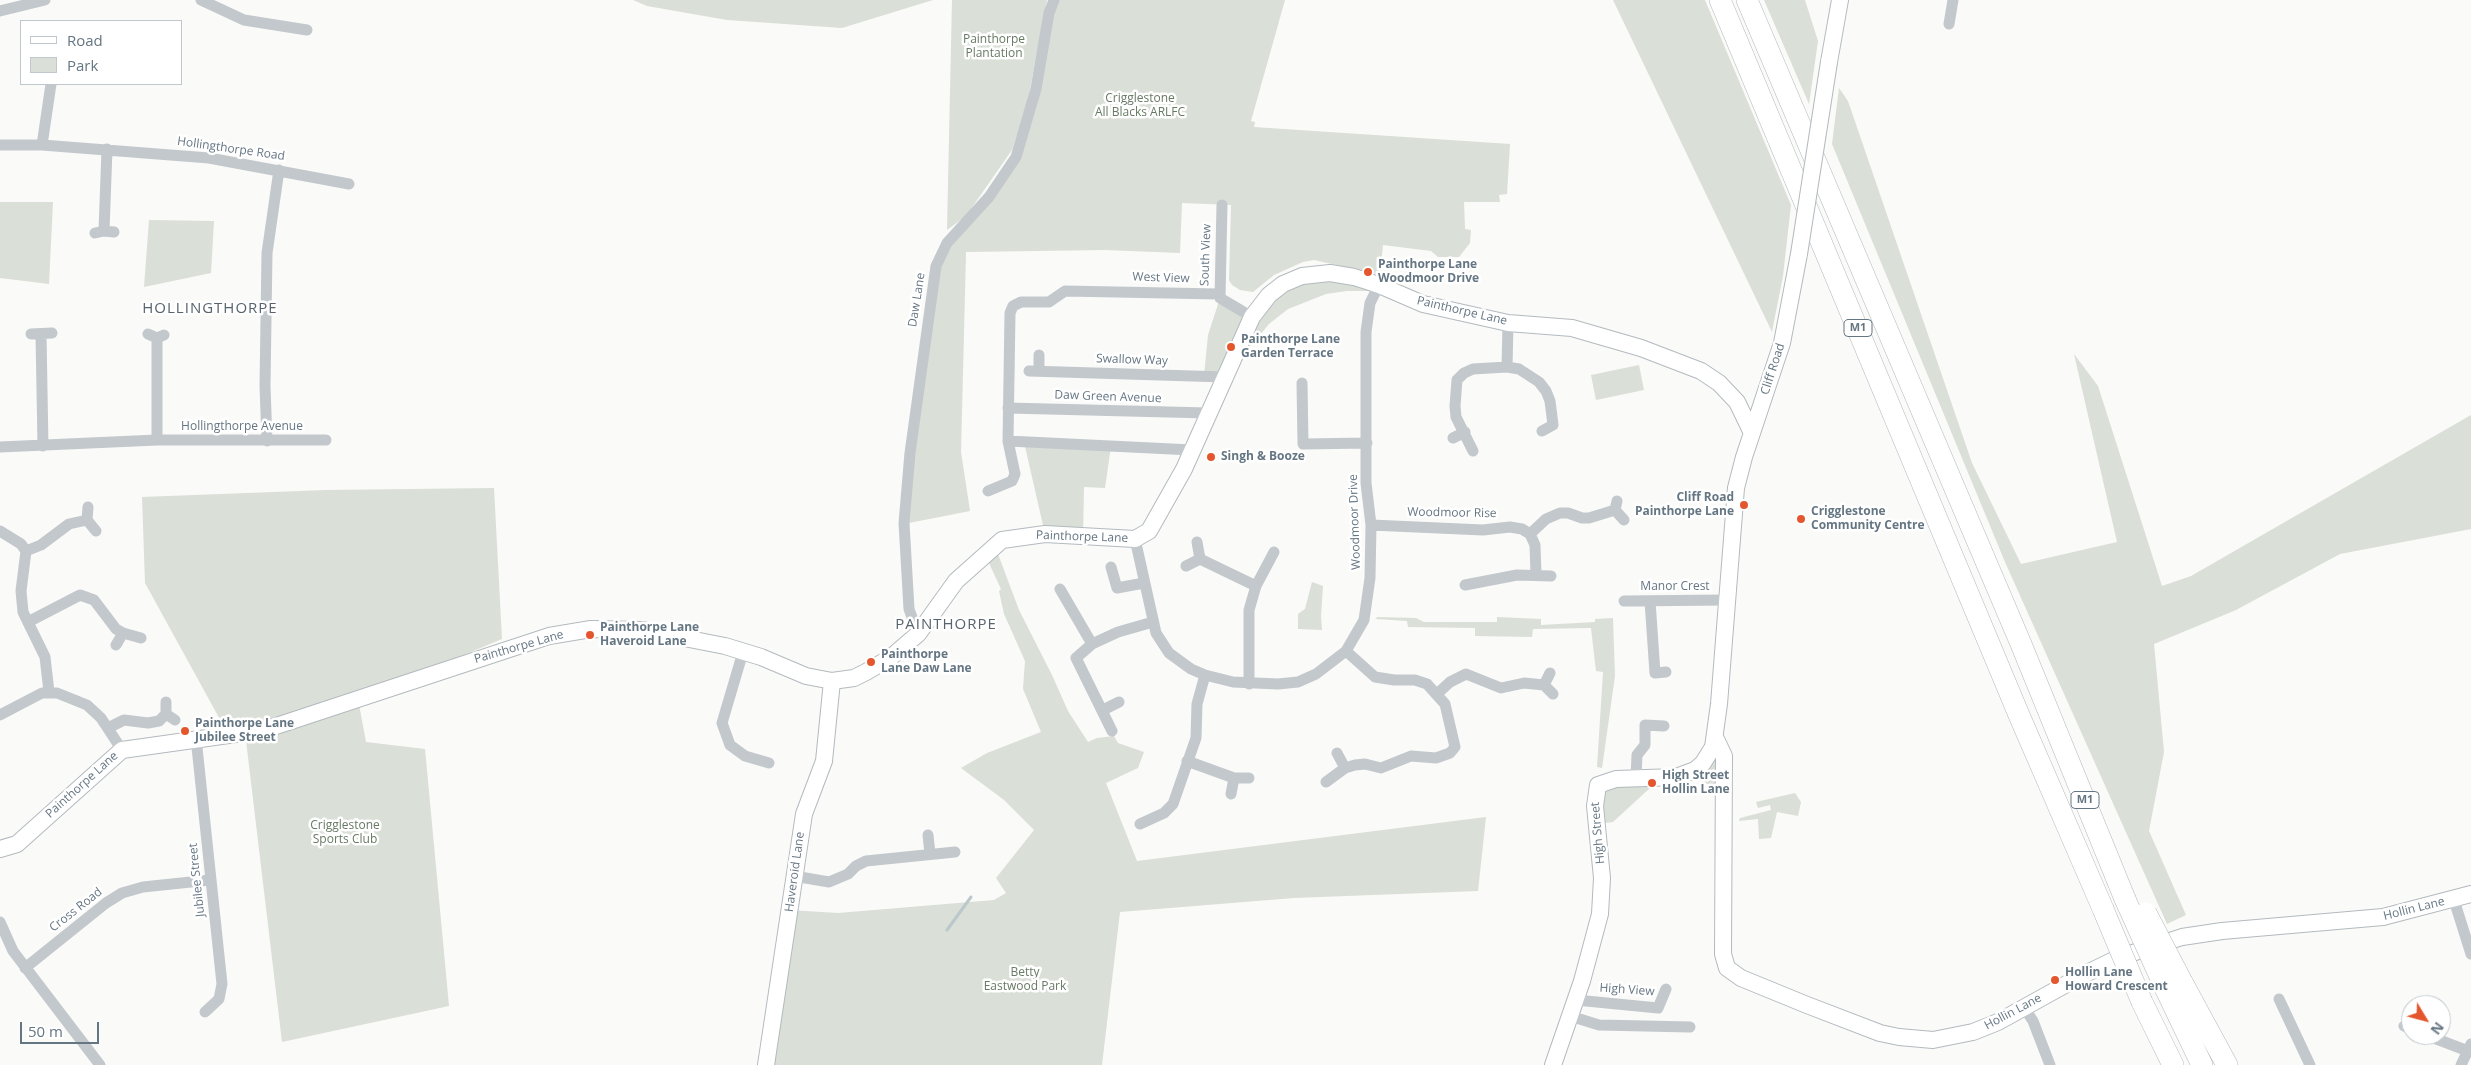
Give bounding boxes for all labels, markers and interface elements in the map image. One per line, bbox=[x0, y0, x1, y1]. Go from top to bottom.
legend bbox=[20, 20, 182, 85]
text: Road bbox=[67, 30, 103, 50]
park label: Painthorpe Plantation bbox=[963, 33, 1025, 61]
text: Park bbox=[67, 55, 98, 75]
park label: Crigglestone All Blacks ARLFC bbox=[1095, 92, 1185, 120]
street label: Hollingthorpe Road bbox=[176, 134, 286, 164]
street label: South View bbox=[1198, 224, 1214, 286]
place label: Painthorpe Lane Woodmoor Drive bbox=[1378, 258, 1479, 286]
marker: Painthorpe Lane Woodmoor Drive bbox=[1362, 266, 1374, 278]
street label: West View bbox=[1132, 270, 1190, 286]
street label: Daw Lane bbox=[906, 272, 928, 328]
street label: Painthorpe Lane bbox=[1415, 294, 1509, 328]
district label: HOLLINGTHORPE bbox=[141, 300, 279, 318]
road number: M1 bbox=[1844, 319, 1872, 336]
place label: Painthorpe Lane Garden Terrace bbox=[1241, 333, 1340, 361]
marker: Painthorpe Lane Garden Terrace bbox=[1225, 341, 1237, 353]
street label: Cliff Road bbox=[1758, 341, 1788, 397]
street label: Swallow Way bbox=[1096, 352, 1168, 368]
street label: Daw Green Avenue bbox=[1054, 388, 1162, 406]
street label: Hollingthorpe Avenue bbox=[181, 420, 303, 434]
place label: Singh & Booze bbox=[1221, 450, 1305, 464]
marker: Singh & Booze bbox=[1205, 451, 1217, 463]
street label: Woodmoor Drive bbox=[1346, 474, 1364, 570]
place label: Cliff Road Painthorpe Lane bbox=[1635, 491, 1734, 519]
marker: Cliff Road Painthorpe Lane bbox=[1738, 499, 1750, 511]
street label: Woodmoor Rise bbox=[1407, 505, 1497, 521]
place label: Crigglestone Community Centre bbox=[1811, 505, 1925, 533]
marker: Crigglestone Community Centre bbox=[1795, 513, 1807, 525]
street label: Painthorpe Lane bbox=[1036, 528, 1128, 546]
street label: Manor Crest bbox=[1640, 580, 1710, 594]
district label: PAINTHORPE bbox=[894, 616, 998, 634]
place label: Painthorpe Lane Haveroid Lane bbox=[600, 621, 699, 649]
street label: Painthorpe Lane bbox=[473, 627, 565, 667]
marker: Painthorpe Lane Haveroid Lane bbox=[584, 629, 596, 641]
place label: Painthorpe Lane Daw Lane bbox=[881, 648, 972, 676]
marker: Painthorpe Lane Daw Lane bbox=[865, 656, 877, 668]
place label: Painthorpe Lane Jubilee Street bbox=[195, 717, 294, 745]
marker: Painthorpe Lane Jubilee Street bbox=[179, 725, 191, 737]
street label: Painthorpe Lane bbox=[43, 749, 121, 821]
place label: High Street Hollin Lane bbox=[1662, 769, 1730, 797]
marker: High Street Hollin Lane bbox=[1646, 777, 1658, 789]
road number: M1 bbox=[2071, 792, 2099, 808]
street label: High Street bbox=[1588, 801, 1608, 865]
park label: Crigglestone Sports Club bbox=[310, 819, 380, 847]
street label: Haveroid Lane bbox=[782, 831, 808, 913]
street label: Jubilee Street bbox=[186, 842, 208, 918]
street label: Cross Road bbox=[47, 885, 105, 935]
street label: Hollin Lane bbox=[2382, 894, 2446, 924]
park label: Betty Eastwood Park bbox=[984, 966, 1066, 994]
place label: Hollin Lane Howard Crescent bbox=[2065, 966, 2168, 994]
marker: Hollin Lane Howard Crescent bbox=[2049, 974, 2061, 986]
street label: High View bbox=[1599, 981, 1655, 999]
street label: Hollin Lane bbox=[1982, 991, 2044, 1033]
north arrow bbox=[2401, 995, 2451, 1045]
scale bar bbox=[22, 1012, 101, 1044]
text: N bbox=[2427, 1018, 2449, 1039]
text: 50 m bbox=[28, 1021, 63, 1041]

